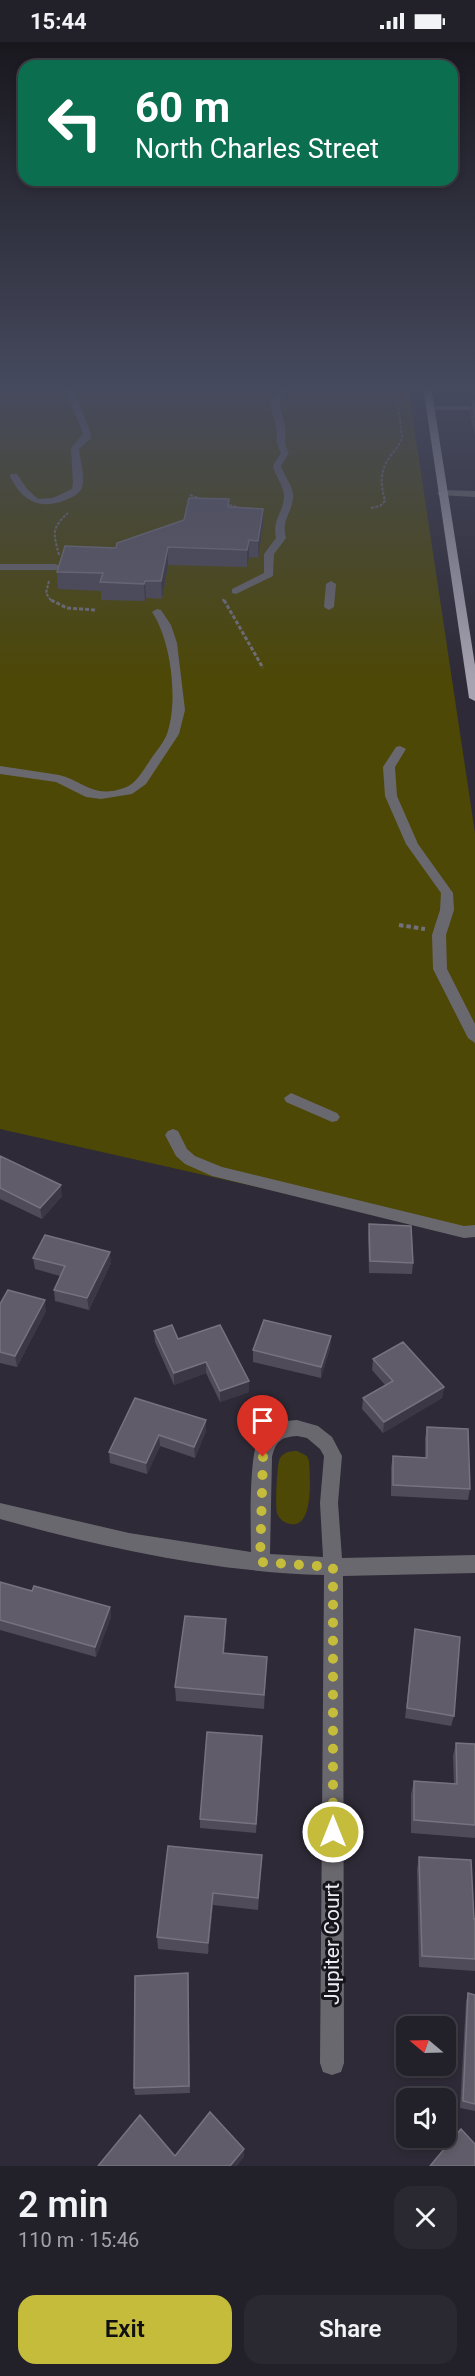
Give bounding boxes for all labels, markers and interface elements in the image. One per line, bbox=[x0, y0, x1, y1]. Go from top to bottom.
text: 15:44 bbox=[30, 9, 87, 34]
text: 60 m bbox=[135, 83, 230, 132]
icon: left bbox=[36, 84, 114, 162]
text: North Charles Street bbox=[135, 133, 379, 165]
pin bbox=[237, 1395, 288, 1457]
icon: arrive bbox=[246, 1404, 279, 1437]
position arrow bbox=[301, 1800, 365, 1864]
street label: Jupiter Court bbox=[320, 1883, 344, 2005]
north arrow bbox=[396, 2016, 456, 2076]
map controls bbox=[396, 2016, 456, 2148]
button: sound bbox=[396, 2088, 456, 2148]
text: 2 min bbox=[18, 2184, 108, 2226]
button: close bbox=[394, 2186, 457, 2249]
text: 110 m · 15:46 bbox=[18, 2228, 139, 2252]
button: Exit bbox=[18, 2295, 232, 2364]
button: Share bbox=[244, 2295, 457, 2364]

